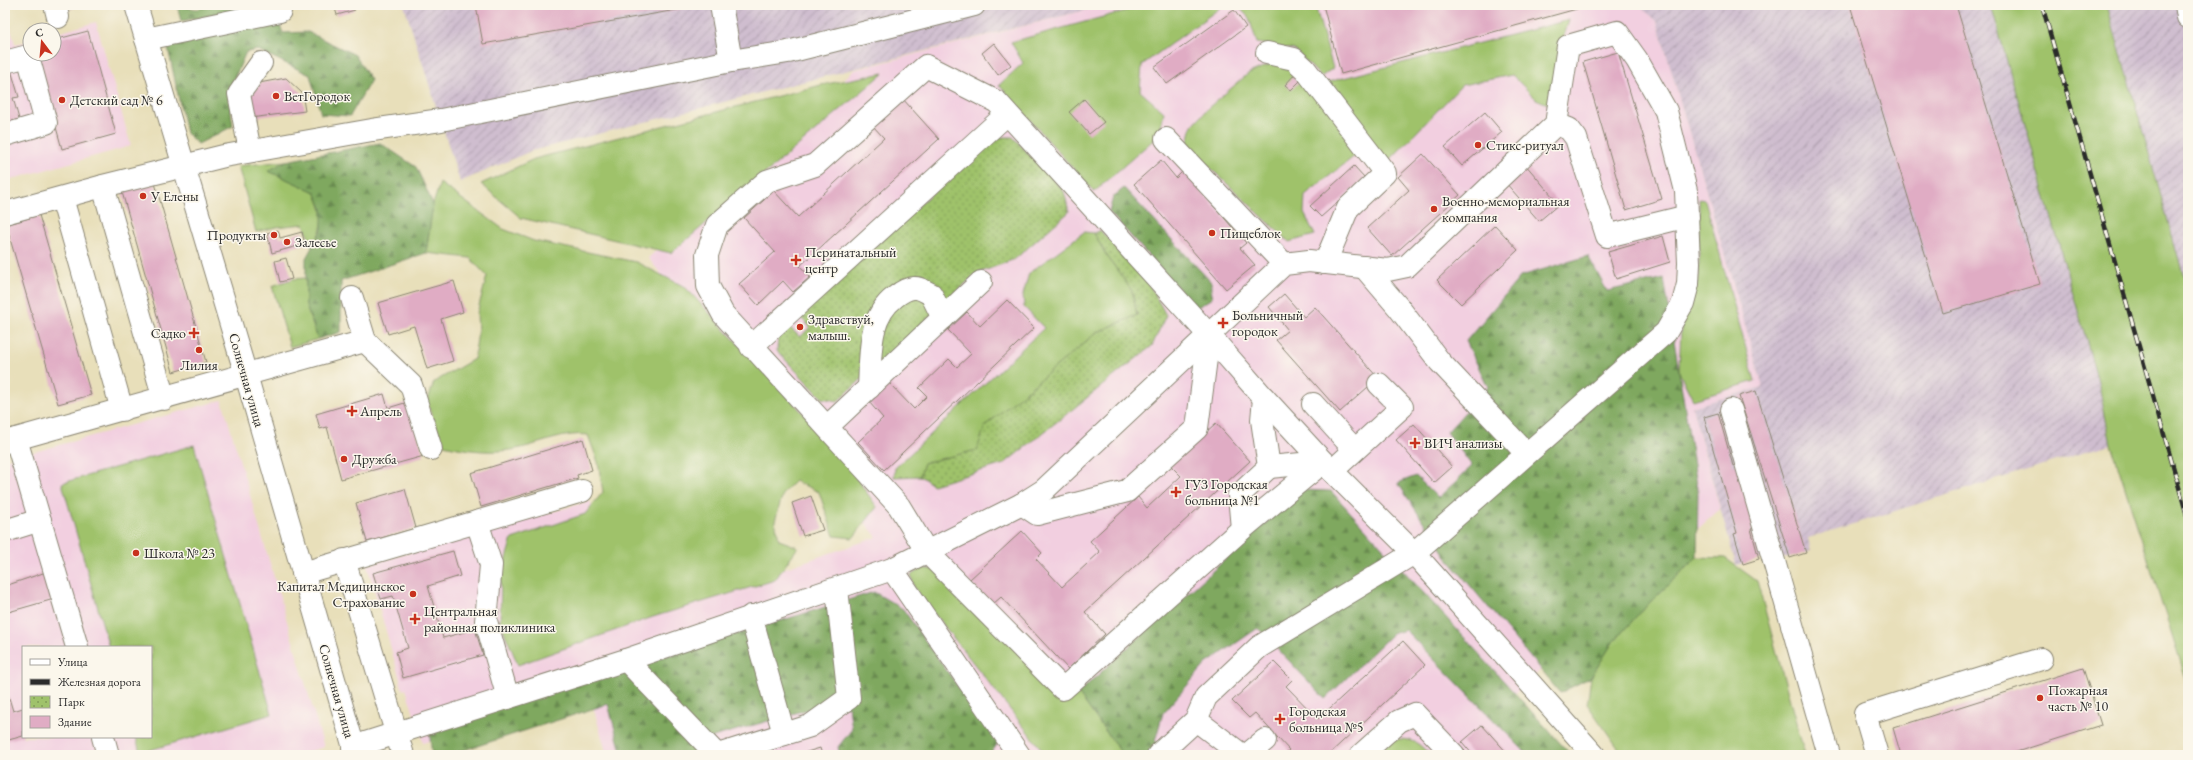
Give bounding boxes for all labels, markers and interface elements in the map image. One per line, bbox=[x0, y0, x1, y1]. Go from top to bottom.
north arrow bbox=[22, 22, 62, 62]
text: С bbox=[34, 25, 45, 40]
place label: ВетГородок bbox=[284, 87, 350, 105]
place label: Детский сад № 6 bbox=[70, 91, 163, 109]
marker: ВетГородок bbox=[271, 91, 281, 101]
marker: Детский сад № 6 bbox=[57, 95, 67, 105]
place label: Стикс-ритуал bbox=[1486, 136, 1564, 154]
marker: Стикс-ритуал bbox=[1473, 140, 1483, 150]
place label: У Елены bbox=[150, 187, 199, 205]
marker: У Елены bbox=[138, 191, 148, 201]
place label: Военно-мемориальная компания bbox=[1442, 192, 1569, 226]
marker: Военно-мемориальная компания bbox=[1429, 204, 1439, 214]
place label: Пищеблок bbox=[1220, 224, 1281, 242]
place label: Продукты bbox=[207, 226, 266, 244]
marker: Пищеблок bbox=[1207, 228, 1217, 238]
marker: Продукты bbox=[269, 230, 279, 240]
place label: Залесье bbox=[295, 233, 337, 251]
marker: Залесье bbox=[282, 237, 292, 247]
place label: Перинатальный центр bbox=[805, 243, 897, 277]
marker: Перинатальный центр bbox=[790, 254, 802, 266]
place label: Больничный городок bbox=[1232, 306, 1304, 340]
place label: Здравствуй, малыш. bbox=[808, 310, 874, 344]
marker: Больничный городок bbox=[1217, 317, 1229, 329]
marker: Здравствуй, малыш. bbox=[795, 322, 805, 332]
place label: Садко bbox=[151, 324, 186, 342]
marker: Садко bbox=[189, 328, 199, 338]
street label: Солнечная улица bbox=[225, 331, 269, 429]
marker: Лилия bbox=[194, 345, 204, 355]
place label: Лилия bbox=[180, 356, 218, 374]
place label: Апрель bbox=[359, 402, 402, 420]
marker: Апрель bbox=[347, 406, 357, 416]
place label: ВИЧ анализы bbox=[1424, 434, 1503, 452]
marker: ВИЧ анализы bbox=[1409, 437, 1421, 449]
place label: Дружба bbox=[352, 450, 397, 468]
marker: Дружба bbox=[339, 454, 349, 464]
place label: ГУЗ Городская больница №1 bbox=[1185, 475, 1268, 509]
marker: ГУЗ Городская больница №1 bbox=[1170, 486, 1182, 498]
place label: Школа № 23 bbox=[144, 544, 215, 562]
marker: Школа № 23 bbox=[131, 548, 141, 558]
place label: Капитал Медицинское Страхование bbox=[277, 577, 406, 611]
marker: Капитал Медицинское Страхование bbox=[408, 589, 418, 599]
place label: Центральная районная поликлиника bbox=[424, 602, 556, 636]
marker: Центральная районная поликлиника bbox=[409, 613, 421, 625]
street label: Солнечная улица bbox=[315, 642, 359, 740]
legend bbox=[22, 646, 152, 738]
text: Улица bbox=[57, 654, 88, 670]
text: Железная дорога bbox=[57, 674, 141, 690]
place label: Пожарная часть № 10 bbox=[2048, 681, 2108, 715]
marker: Пожарная часть № 10 bbox=[2035, 693, 2045, 703]
text: Парк bbox=[58, 694, 85, 710]
place label: Городская больница №5 bbox=[1289, 702, 1364, 736]
marker: Городская больница №5 bbox=[1274, 713, 1286, 725]
text: Здание bbox=[58, 714, 92, 730]

